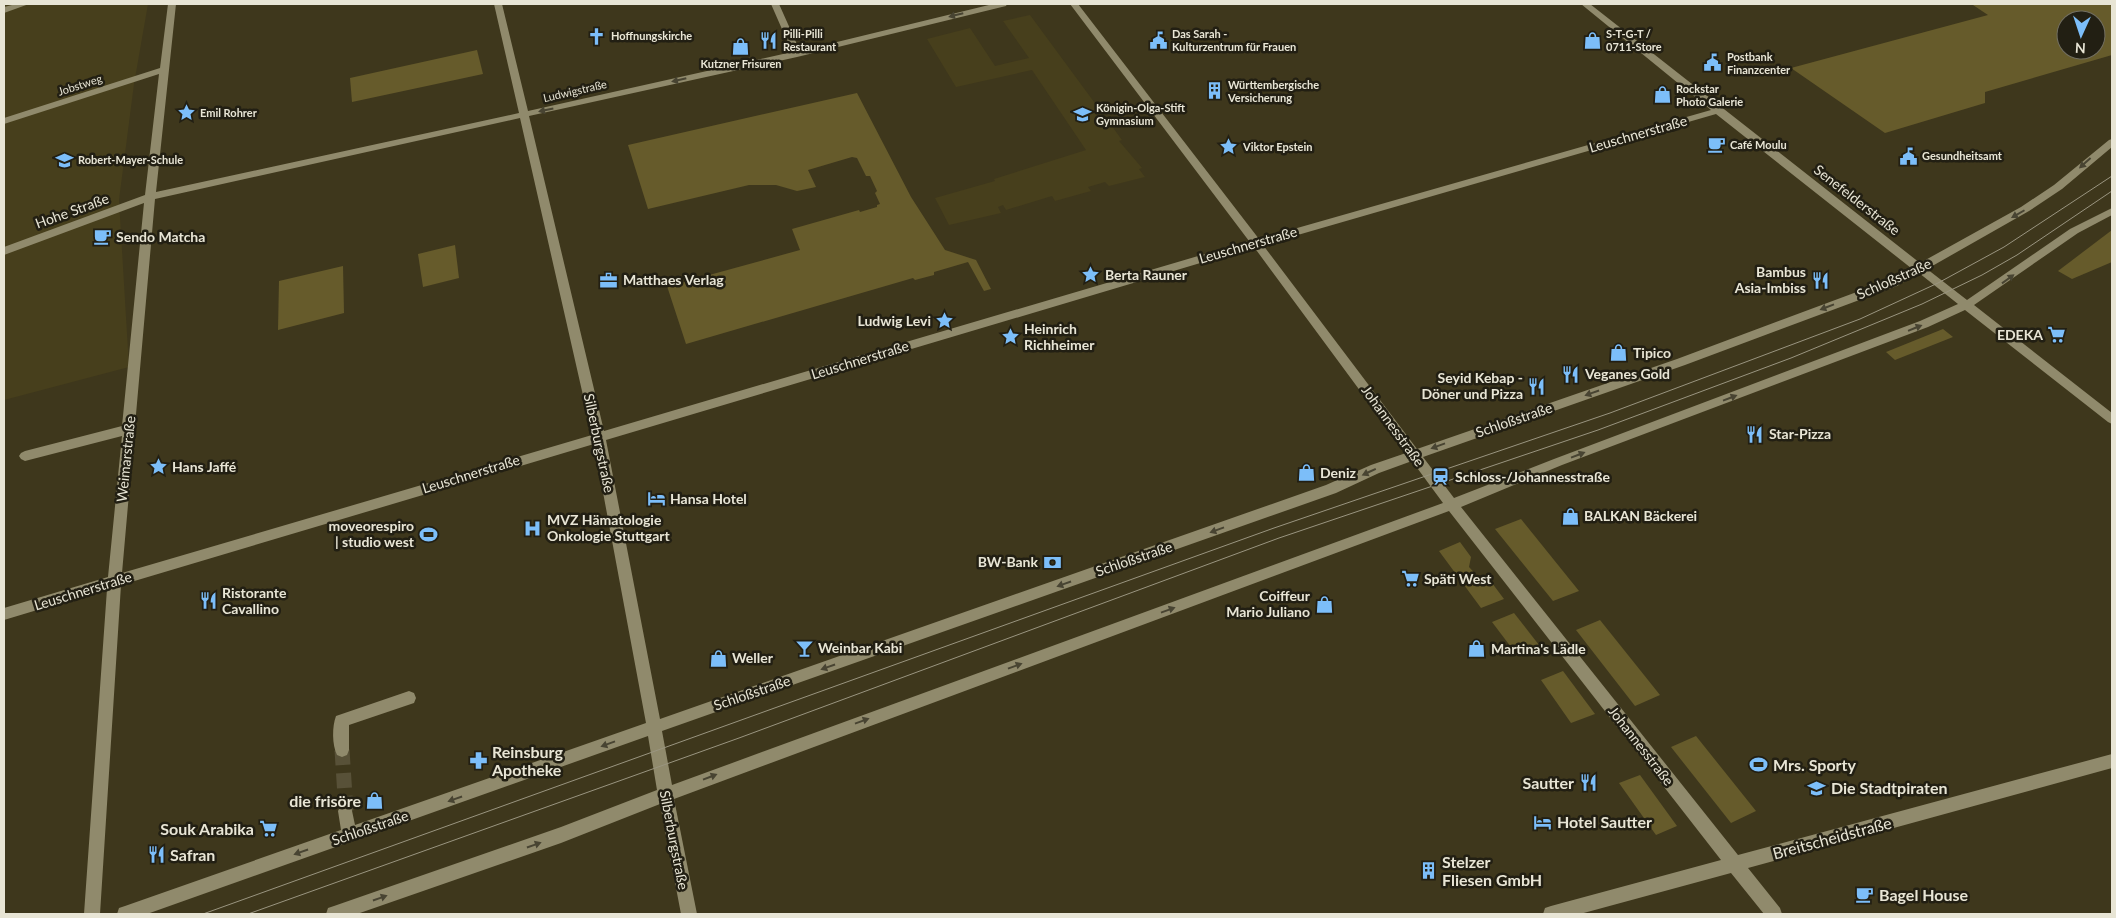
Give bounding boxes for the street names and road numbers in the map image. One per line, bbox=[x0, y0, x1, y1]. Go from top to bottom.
street label: Jobstweg bbox=[56, 71, 104, 98]
street label: Ludwigstraße bbox=[542, 77, 608, 104]
street label: Leuschnerstraße bbox=[1587, 111, 1689, 156]
street label: Senefelderstraße bbox=[1811, 161, 1904, 238]
street label: Hohe Straße bbox=[33, 189, 111, 232]
street label: Leuschnerstraße bbox=[1197, 222, 1299, 267]
street label: Schloßstraße bbox=[1854, 255, 1934, 303]
street label: Leuschnerstraße bbox=[809, 337, 911, 382]
street label: Johannesstraße bbox=[1358, 382, 1428, 470]
street label: Silberburgstraße bbox=[581, 392, 618, 494]
street label: Schloßstraße bbox=[1473, 398, 1554, 441]
street label: Weimarstraße bbox=[113, 415, 138, 503]
street label: Leuschnerstraße bbox=[420, 451, 522, 496]
street label: Schloßstraße bbox=[1093, 537, 1174, 580]
street label: Leuschnerstraße bbox=[32, 568, 134, 613]
street label: Schloßstraße bbox=[711, 671, 792, 714]
street label: Johannesstraße bbox=[1605, 703, 1678, 789]
street label: Silberburgstraße bbox=[657, 789, 692, 891]
street label: Schloßstraße bbox=[329, 806, 410, 849]
street label: Breitscheidstraße bbox=[1770, 812, 1893, 863]

